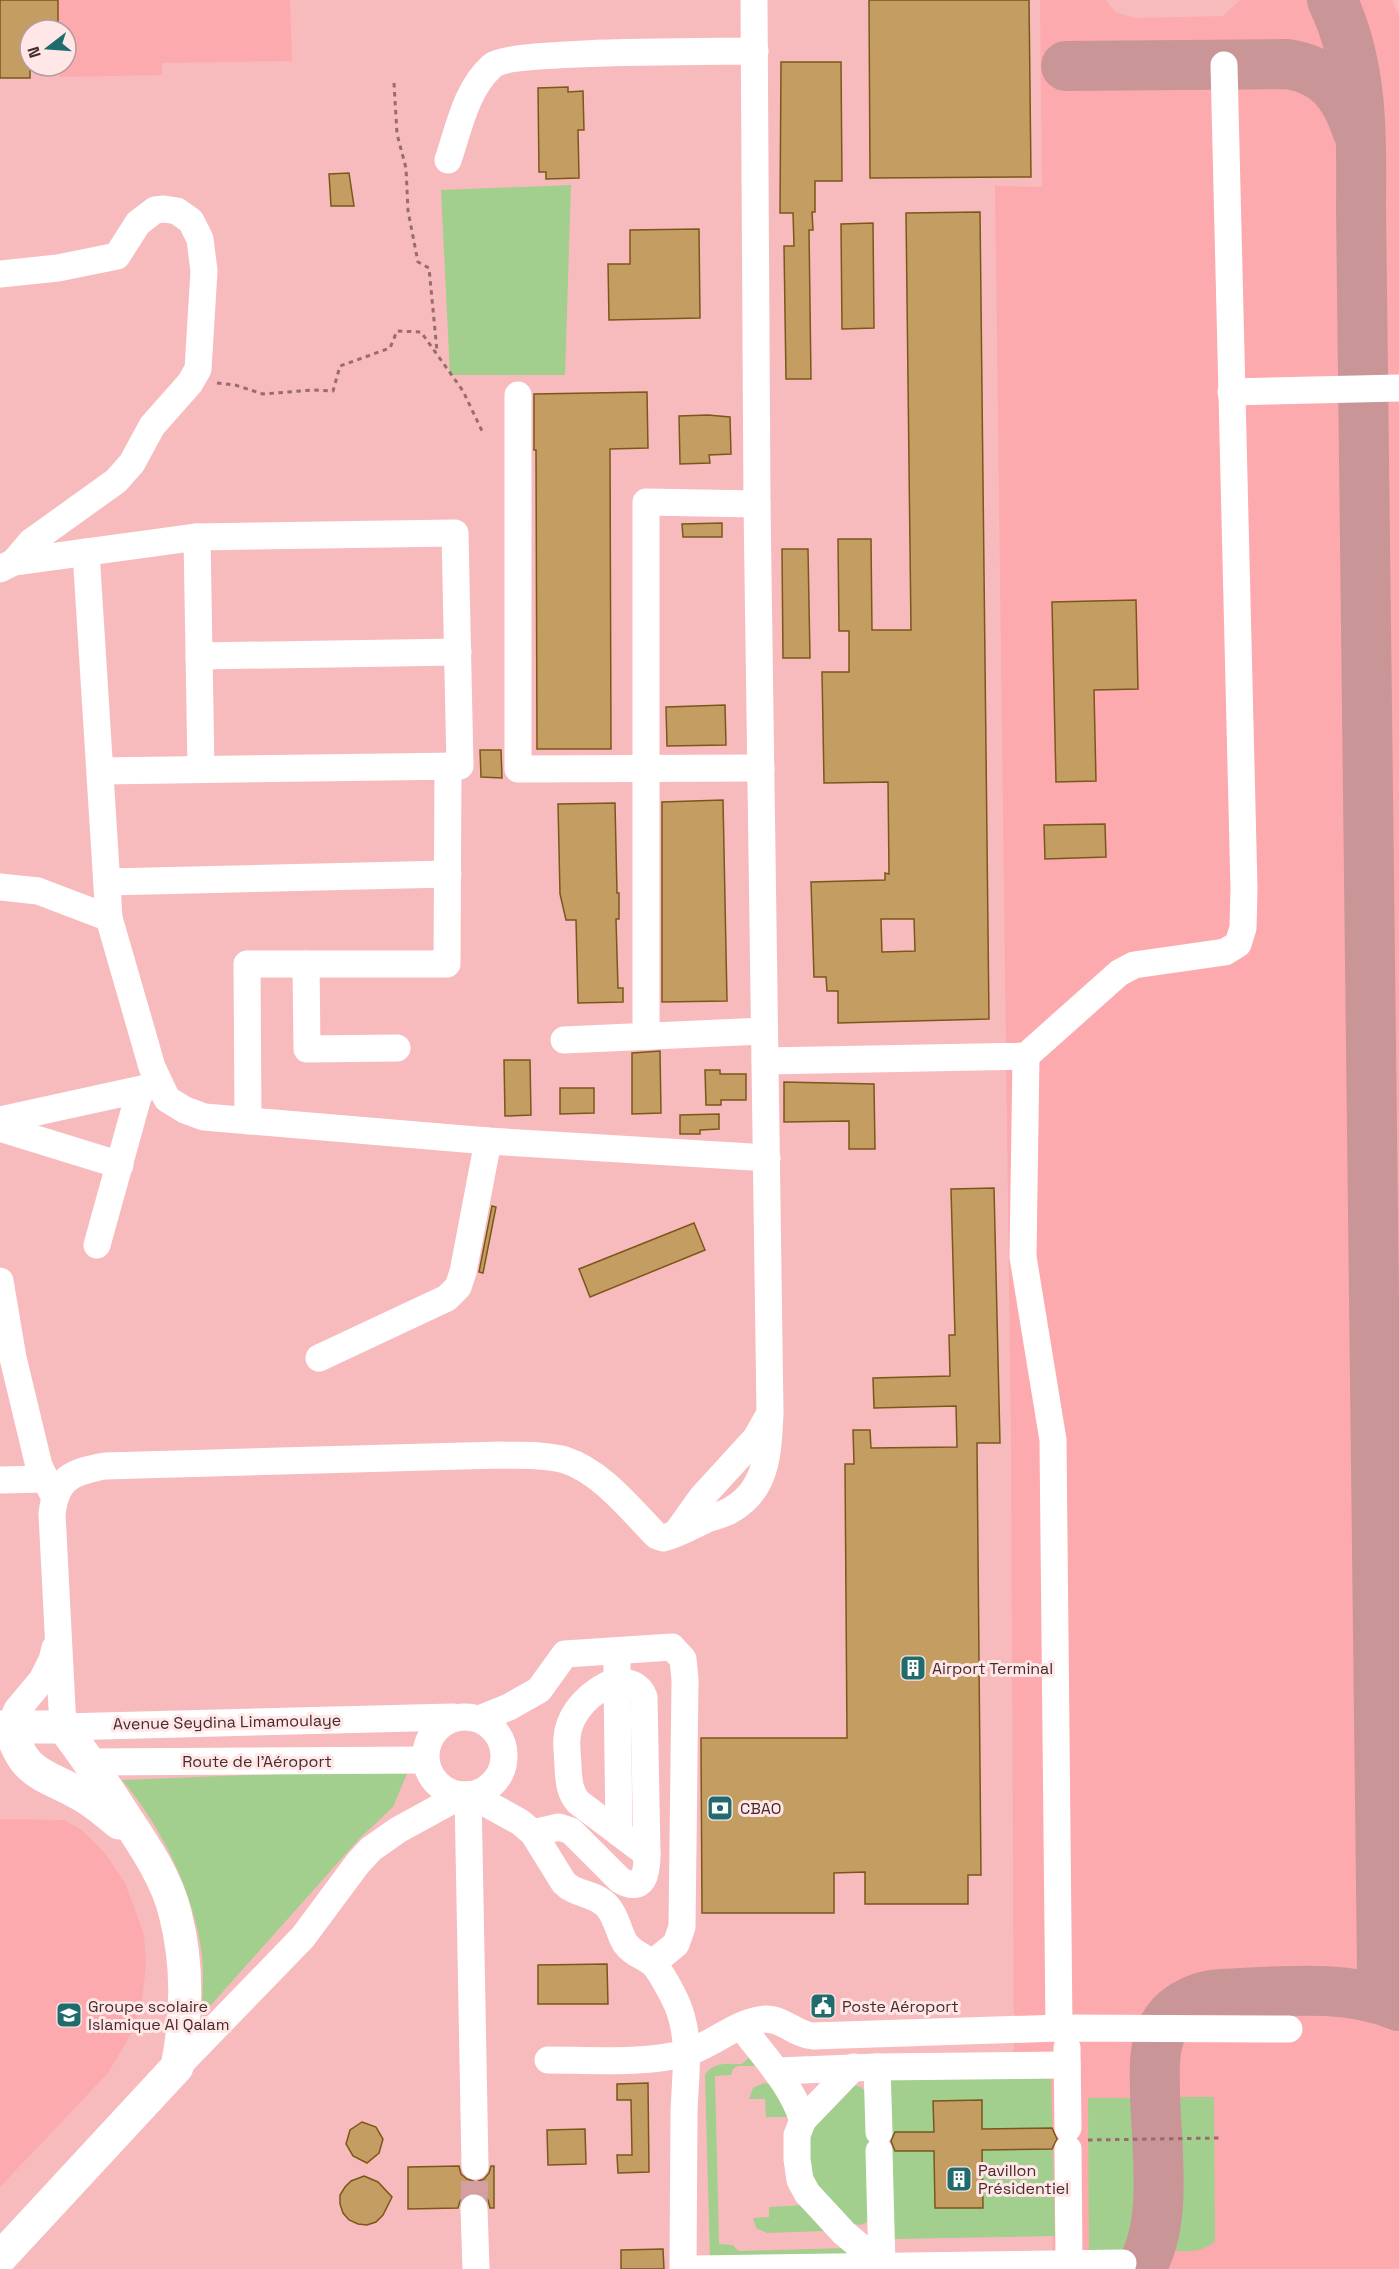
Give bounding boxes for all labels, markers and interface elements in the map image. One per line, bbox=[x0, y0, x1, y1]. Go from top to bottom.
north arrow bbox=[18, 18, 78, 78]
text: N bbox=[23, 44, 46, 60]
building icon: Airport Terminal bbox=[898, 1653, 928, 1683]
place label: Airport Terminal bbox=[932, 1658, 1053, 1679]
street label: Avenue Seydina Limamoulaye bbox=[113, 1710, 341, 1734]
street label: Route de l'Aéroport bbox=[182, 1751, 332, 1772]
bank icon: CBAO bbox=[705, 1793, 735, 1823]
place label: CBAO bbox=[740, 1798, 781, 1819]
public building icon: Poste Aéroport bbox=[808, 1991, 838, 2021]
place label: Groupe scolaire Islamique Al Qalam bbox=[88, 1996, 230, 2035]
place label: Poste Aéroport bbox=[842, 1996, 959, 2017]
school or university icon: Groupe scolaire Islamique Al Qalam bbox=[54, 2000, 84, 2030]
place label: Pavillon Présidentiel bbox=[978, 2160, 1069, 2199]
building icon: Pavillon Présidentiel bbox=[944, 2164, 974, 2194]

